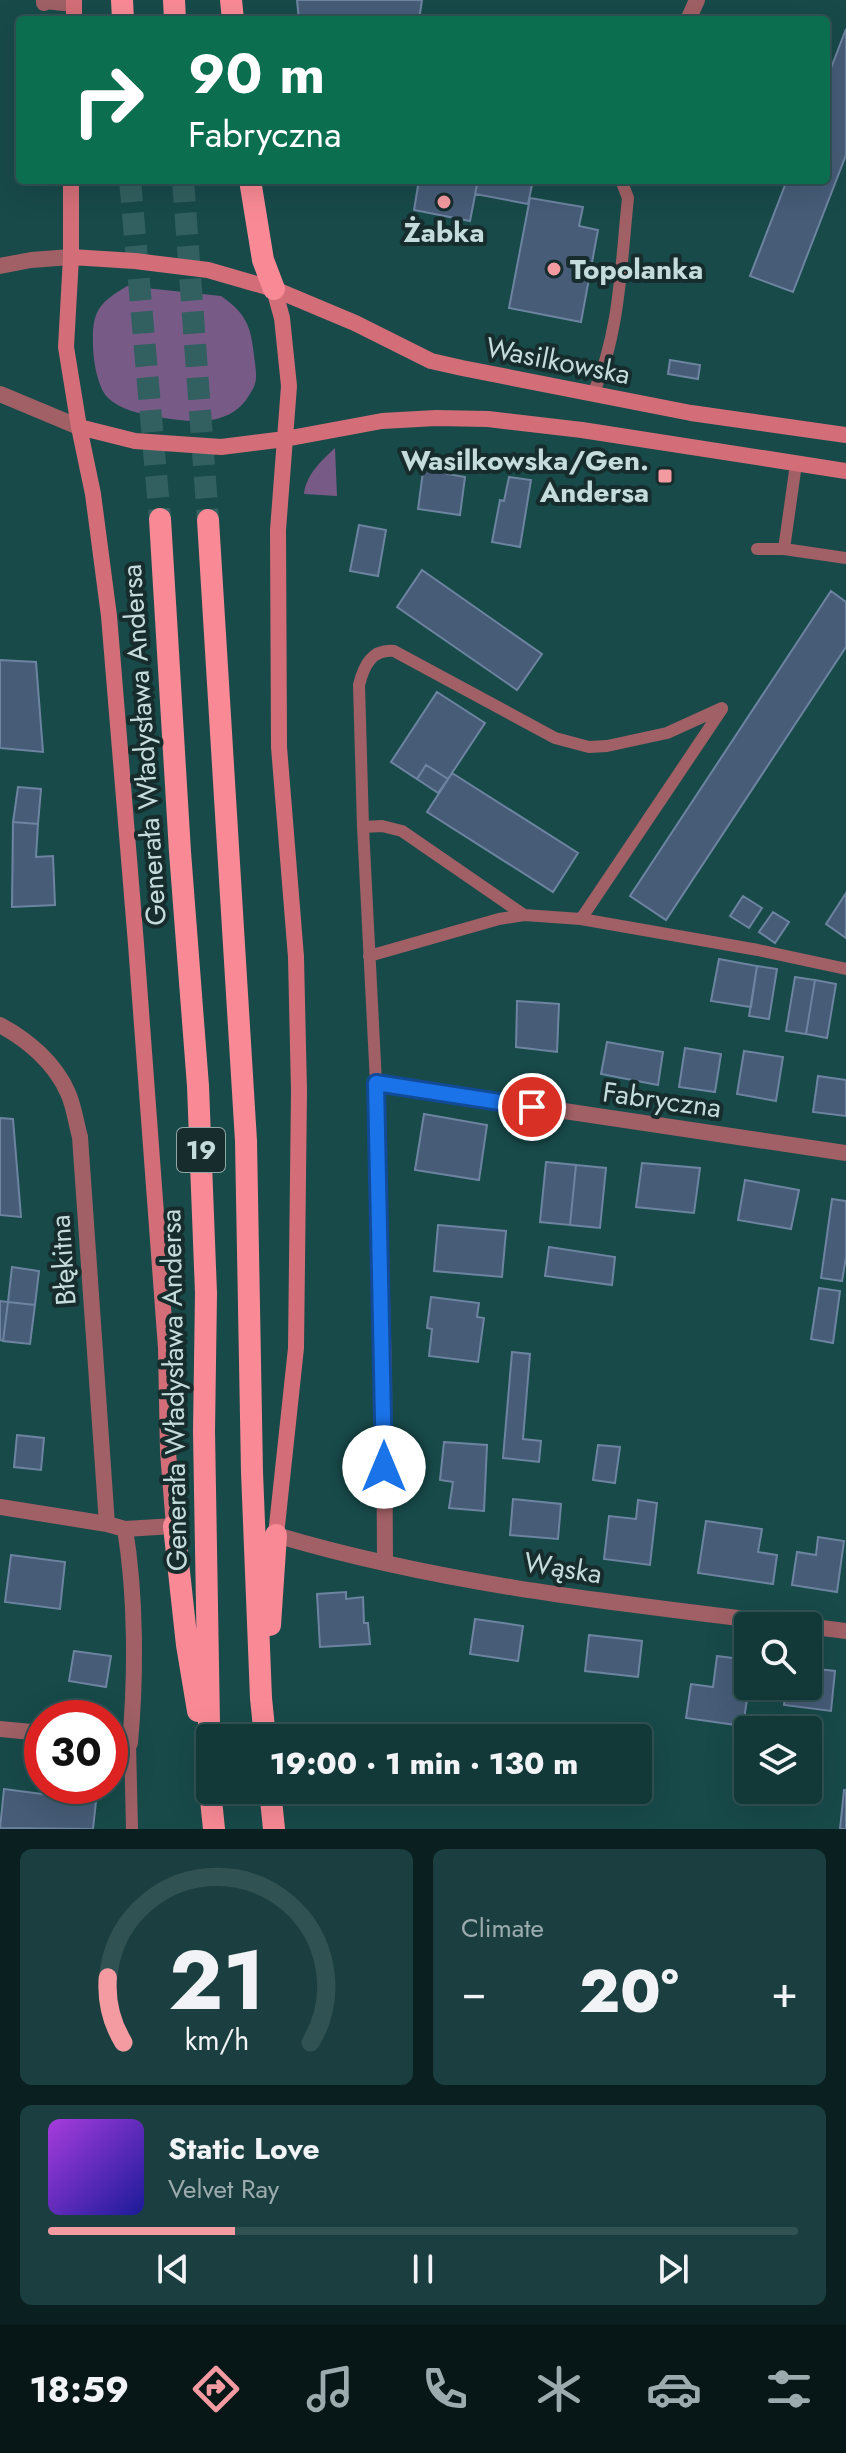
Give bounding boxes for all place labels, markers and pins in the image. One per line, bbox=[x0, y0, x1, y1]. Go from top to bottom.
marker: Żabka bbox=[435, 193, 453, 211]
place label: Żabka bbox=[404, 212, 484, 253]
place label: Topolanka bbox=[570, 249, 703, 290]
marker: Topolanka bbox=[545, 260, 563, 278]
place label: Wasilkowska/Gen. Andersa bbox=[401, 440, 649, 513]
marker: Wasilkowska/Gen. Andersa bbox=[656, 467, 674, 485]
pin bbox=[498, 1073, 566, 1141]

